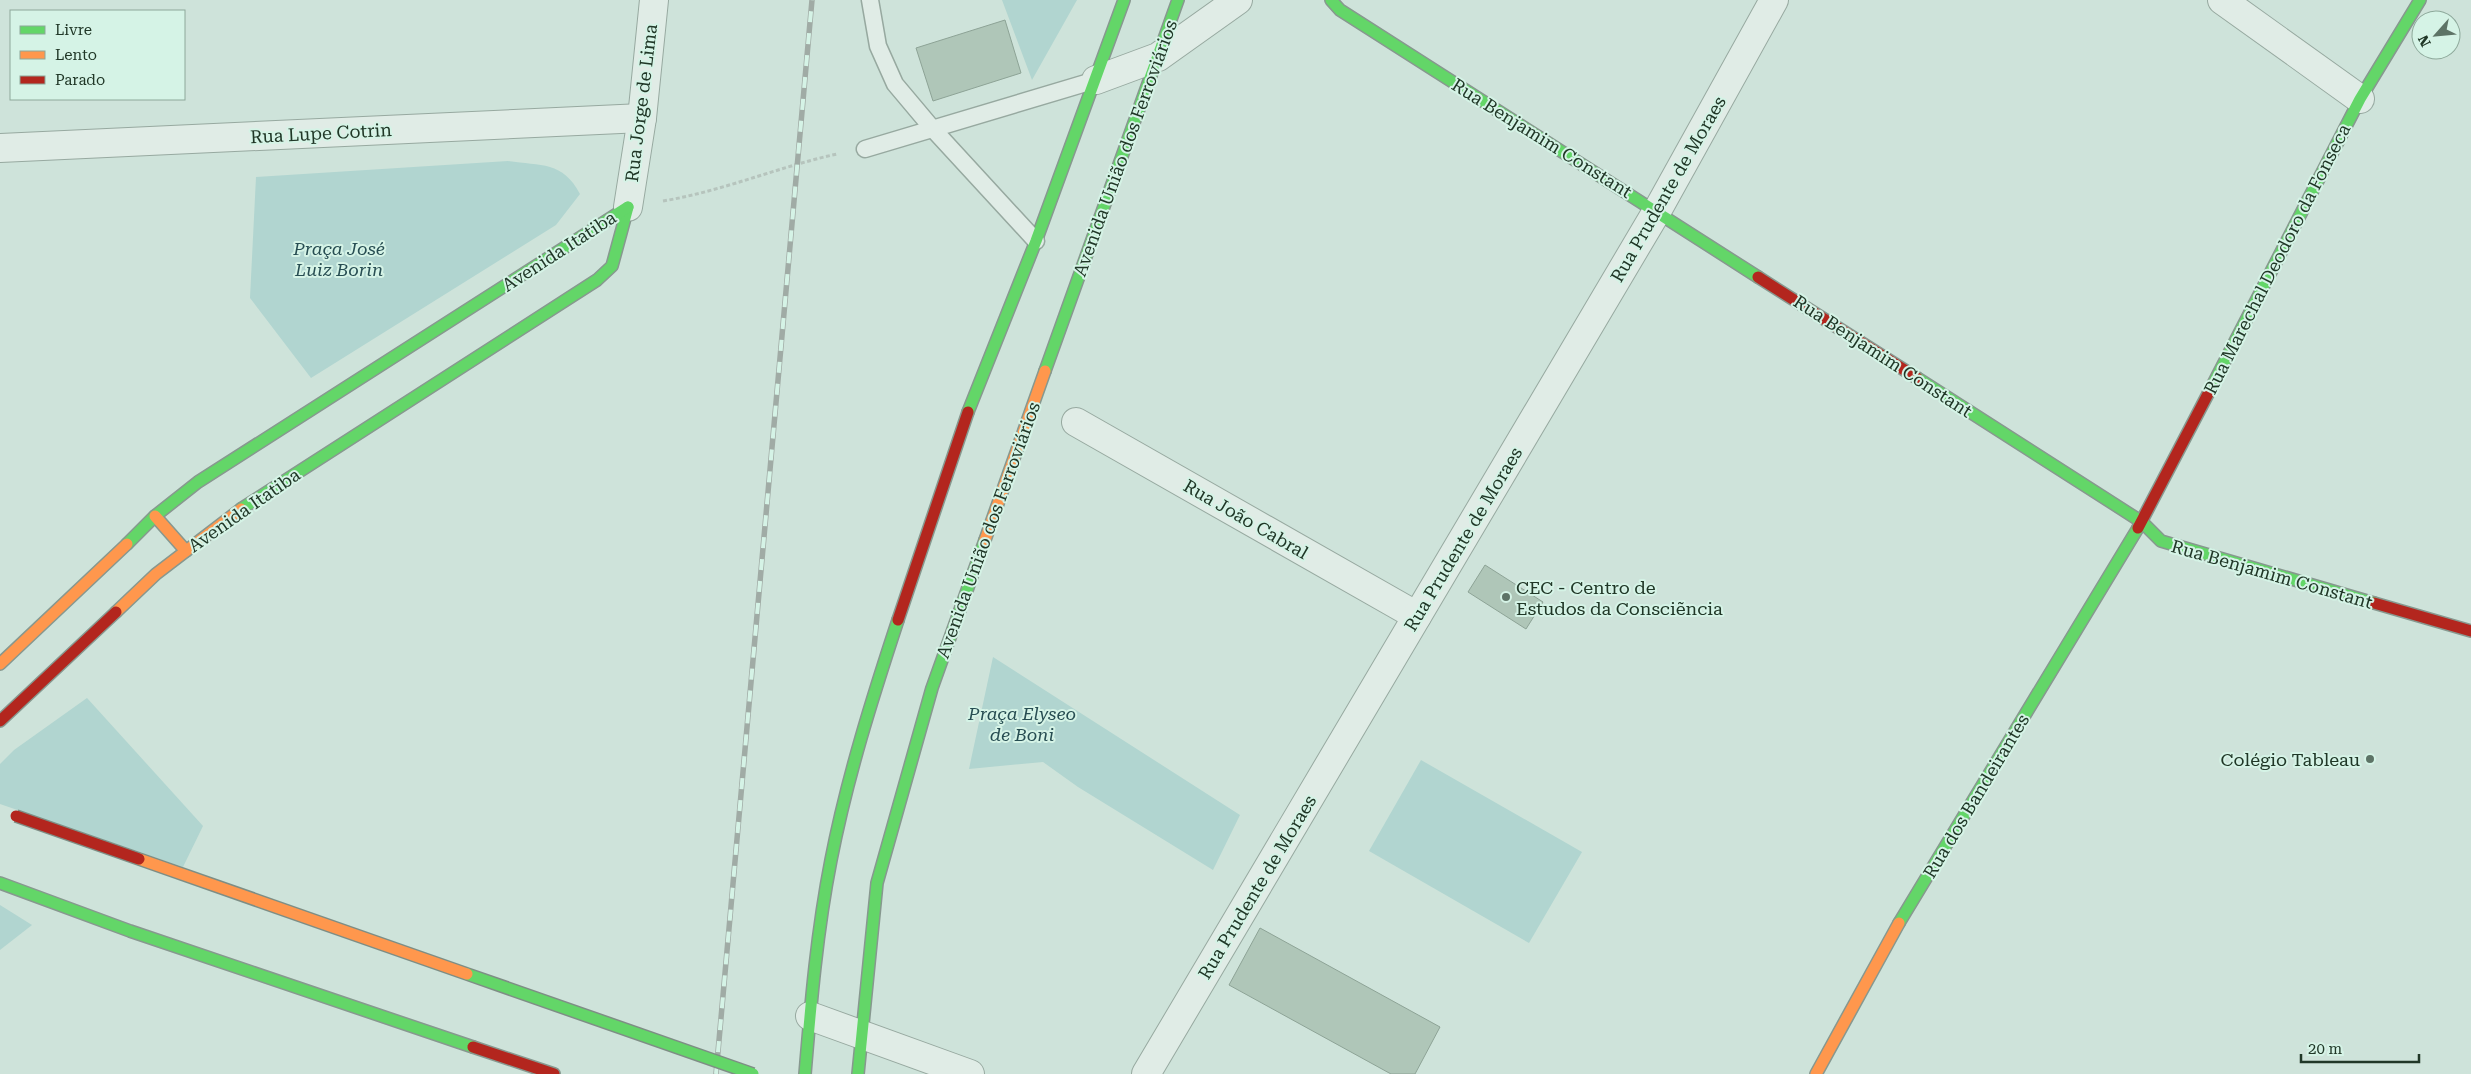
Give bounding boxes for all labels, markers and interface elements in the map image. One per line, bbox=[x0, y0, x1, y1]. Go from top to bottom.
legend bbox=[10, 10, 185, 100]
north arrow bbox=[2411, 10, 2461, 60]
street label: Avenida União dos Ferroviários bbox=[1069, 17, 1181, 279]
text: Livre bbox=[55, 21, 92, 39]
street label: Rua Jorge de Lima bbox=[621, 23, 661, 183]
text: N bbox=[2415, 32, 2434, 49]
text: Lento bbox=[55, 46, 97, 64]
text: Parado bbox=[55, 71, 105, 89]
street label: Rua Benjamim Constant bbox=[1448, 74, 1636, 202]
street label: Rua Prudente de Moraes bbox=[1606, 92, 1730, 286]
street label: Rua Lupe Cotrin bbox=[250, 119, 393, 147]
street label: Rua Marechal Deodoro da Fonseca bbox=[2199, 120, 2355, 398]
street label: Avenida Itatiba bbox=[498, 206, 620, 296]
park label: Praça José Luiz Borin bbox=[292, 238, 385, 280]
street label: Rua Benjamim Constant bbox=[1790, 290, 1976, 422]
street label: Avenida União dos Ferroviários bbox=[932, 399, 1044, 661]
street label: Rua Prudente de Moraes bbox=[1400, 443, 1526, 635]
street label: Avenida Itatiba bbox=[184, 463, 304, 556]
street label: Rua João Cabral bbox=[1180, 475, 1312, 563]
street label: Rua Benjamim Constant bbox=[2169, 535, 2375, 613]
place label: CEC - Centro de Estudos da Consciẽncia bbox=[1516, 577, 1723, 619]
marker: CEC - Centro de Estudos da Consciẽncia bbox=[1500, 591, 1512, 603]
park label: Praça Elyseo de Boni bbox=[967, 703, 1076, 745]
street label: Rua dos Bandeirantes bbox=[1919, 710, 2033, 882]
place label: Colégio Tableau bbox=[2221, 749, 2360, 770]
marker: Colégio Tableau bbox=[2364, 753, 2376, 765]
street label: Rua Prudente de Moraes bbox=[1194, 791, 1320, 983]
scale bar bbox=[2301, 1032, 2418, 1064]
text: 20 m bbox=[2308, 1040, 2343, 1058]

